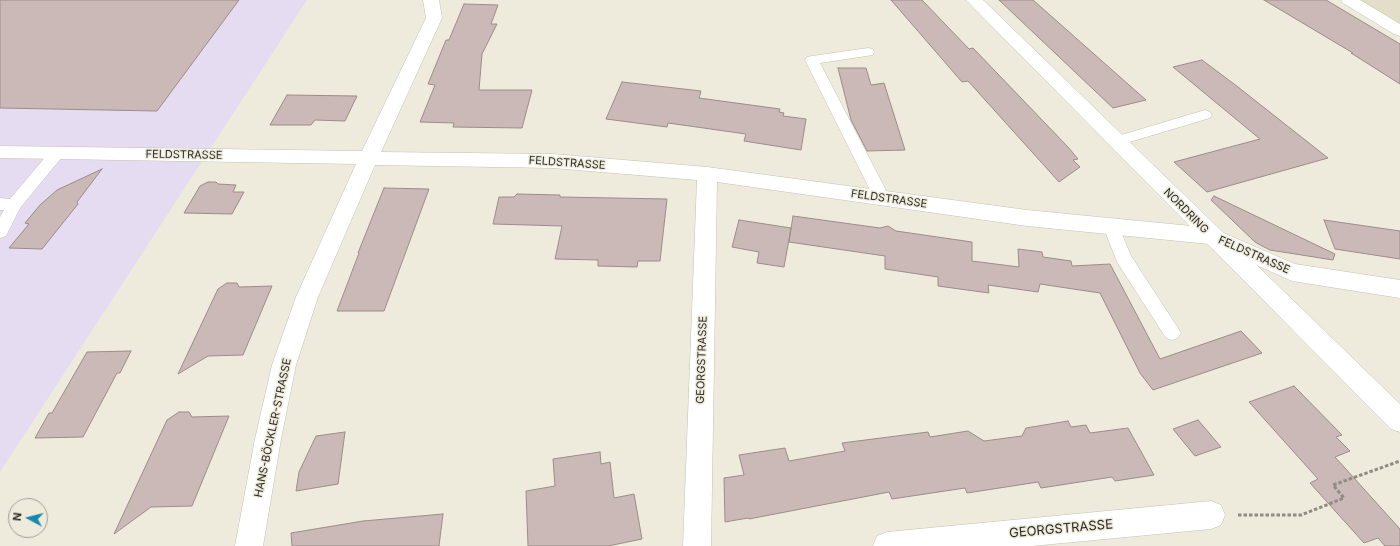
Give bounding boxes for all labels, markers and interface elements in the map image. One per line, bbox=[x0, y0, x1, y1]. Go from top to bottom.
street label: FELDSTRASSE bbox=[145, 148, 223, 162]
street label: FELDSTRASSE bbox=[528, 154, 606, 172]
street label: NORDRING bbox=[1161, 186, 1211, 236]
street label: FELDSTRASSE bbox=[850, 187, 928, 211]
street label: FELDSTRASSE bbox=[1216, 233, 1292, 277]
street label: GEORGSTRASSE bbox=[694, 316, 710, 404]
street label: HANS-BÖCKLER-STRASSE bbox=[252, 357, 294, 499]
north arrow bbox=[8, 498, 48, 538]
text: N bbox=[10, 512, 25, 522]
street label: GEORGSTRASSE bbox=[1008, 517, 1114, 541]

